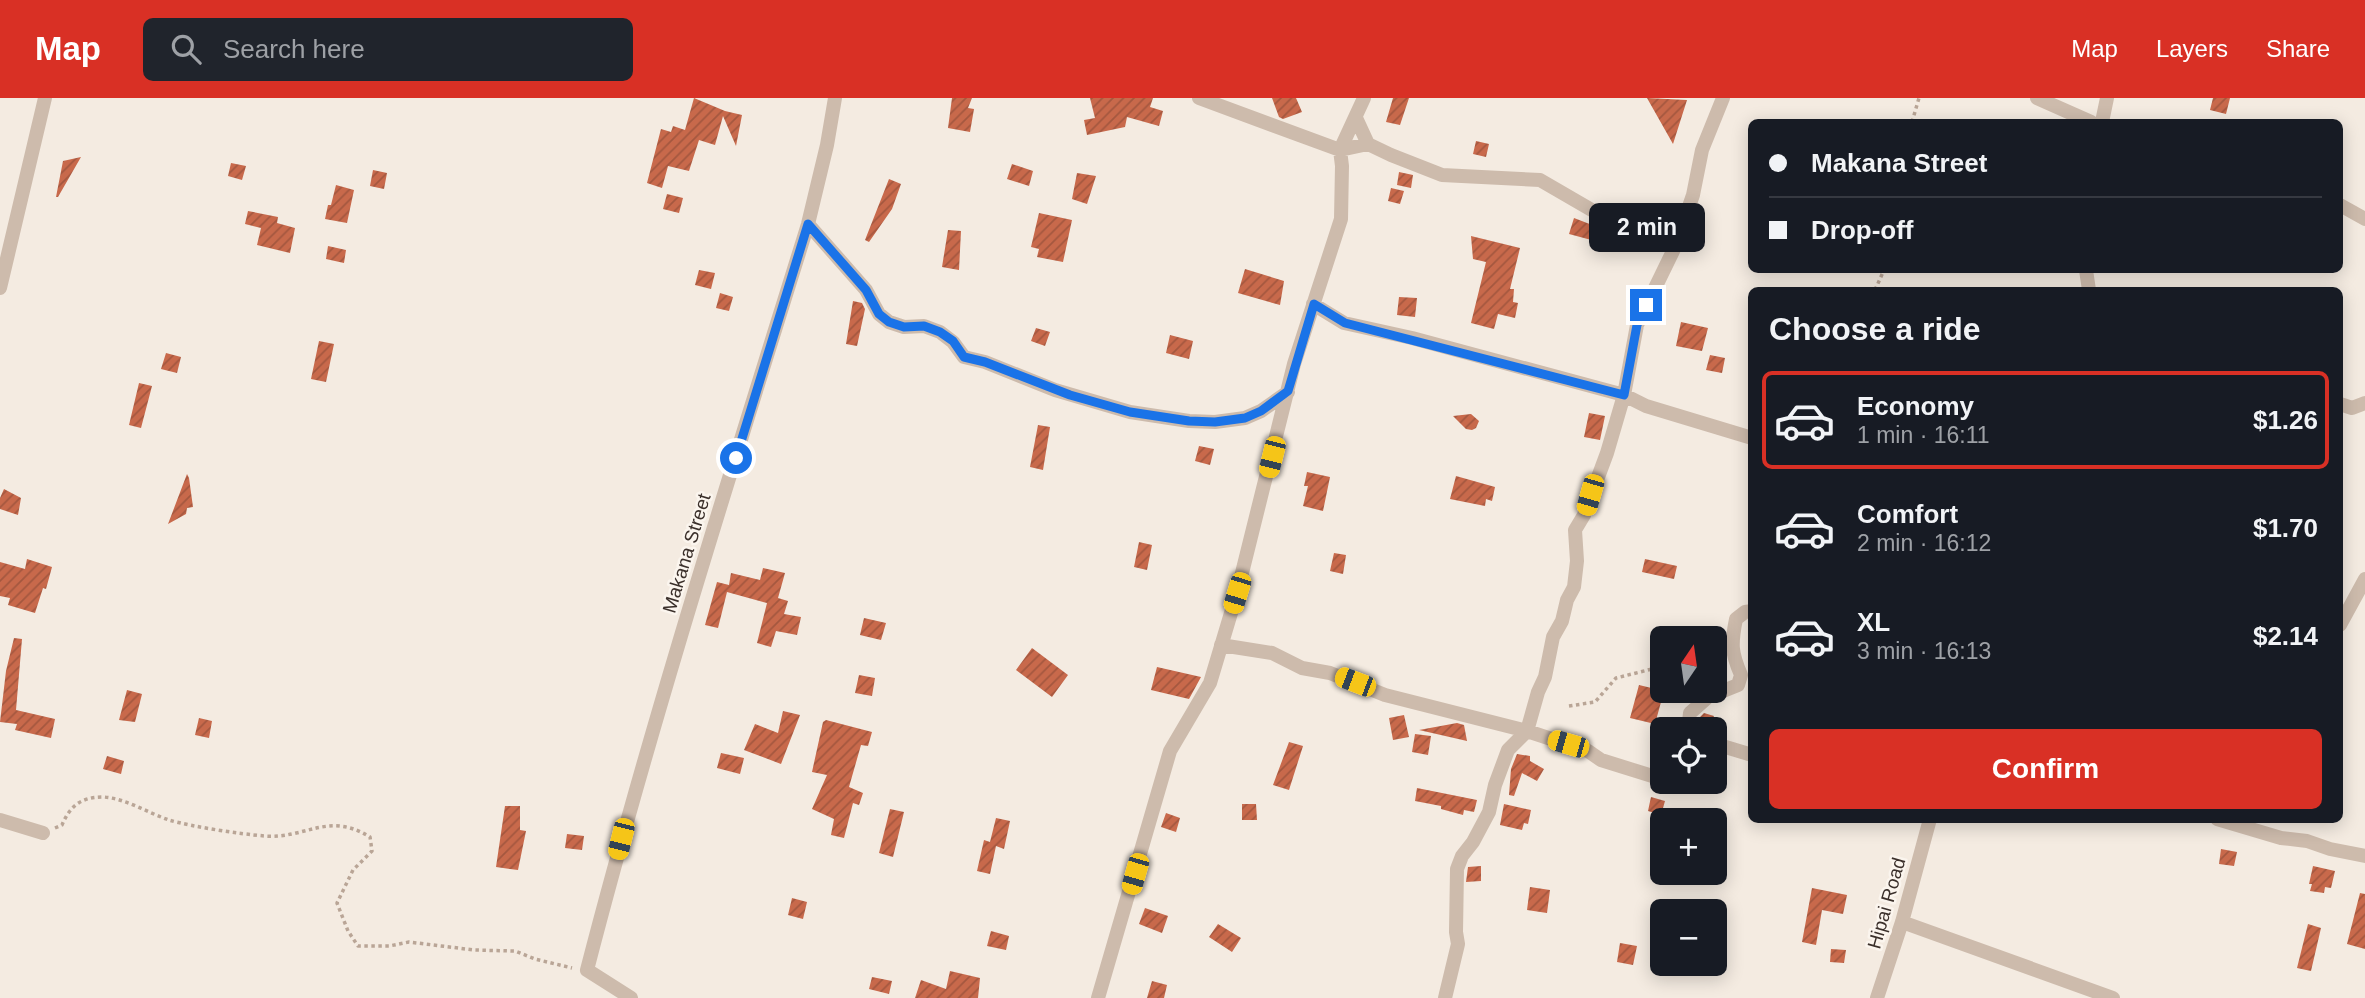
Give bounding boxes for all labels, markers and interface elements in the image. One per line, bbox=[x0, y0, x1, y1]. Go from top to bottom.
search box bbox=[143, 18, 633, 81]
text: Map bbox=[35, 30, 101, 67]
icon: search bbox=[167, 30, 205, 68]
text: Search here bbox=[223, 34, 365, 64]
text: Map bbox=[2071, 35, 2118, 62]
text: Layers bbox=[2156, 35, 2228, 62]
text: Share bbox=[2266, 35, 2330, 62]
text: Makana Street bbox=[1811, 148, 1987, 178]
callout: 2 min bbox=[1588, 204, 1704, 252]
text: 2 min bbox=[1617, 214, 1677, 240]
text: Drop-off bbox=[1811, 215, 1914, 245]
route end bbox=[1630, 289, 1662, 321]
text: Choose a ride bbox=[1769, 311, 1981, 347]
icon: car bbox=[1773, 389, 1836, 452]
text: Economy bbox=[1857, 391, 1974, 421]
text: $1.26 bbox=[2253, 405, 2318, 435]
text: 1 min · 16:11 bbox=[1857, 422, 1990, 448]
car bbox=[1257, 434, 1288, 480]
route start bbox=[720, 442, 752, 474]
car bbox=[1575, 472, 1606, 518]
street label: Makana Street bbox=[658, 490, 715, 615]
icon: car bbox=[1773, 497, 1836, 560]
text: Comfort bbox=[1857, 499, 1958, 529]
text: $1.70 bbox=[2253, 513, 2318, 543]
text: 2 min · 16:12 bbox=[1857, 530, 1991, 556]
car bbox=[1221, 570, 1254, 616]
icon: car bbox=[1773, 605, 1836, 668]
text: XL bbox=[1857, 607, 1890, 637]
text: $2.14 bbox=[2253, 621, 2318, 651]
north arrow bbox=[1650, 626, 1727, 704]
map controls bbox=[1650, 626, 1727, 976]
text: 3 min · 16:13 bbox=[1857, 638, 1991, 664]
car bbox=[1332, 665, 1379, 699]
button: locate bbox=[1650, 717, 1727, 794]
car bbox=[1545, 728, 1592, 760]
button: Confirm bbox=[1769, 729, 2322, 809]
button: + bbox=[1650, 808, 1727, 885]
car bbox=[606, 816, 637, 862]
car bbox=[1120, 851, 1151, 897]
street label: Hipai Road bbox=[1863, 855, 1910, 951]
button: − bbox=[1650, 899, 1727, 976]

